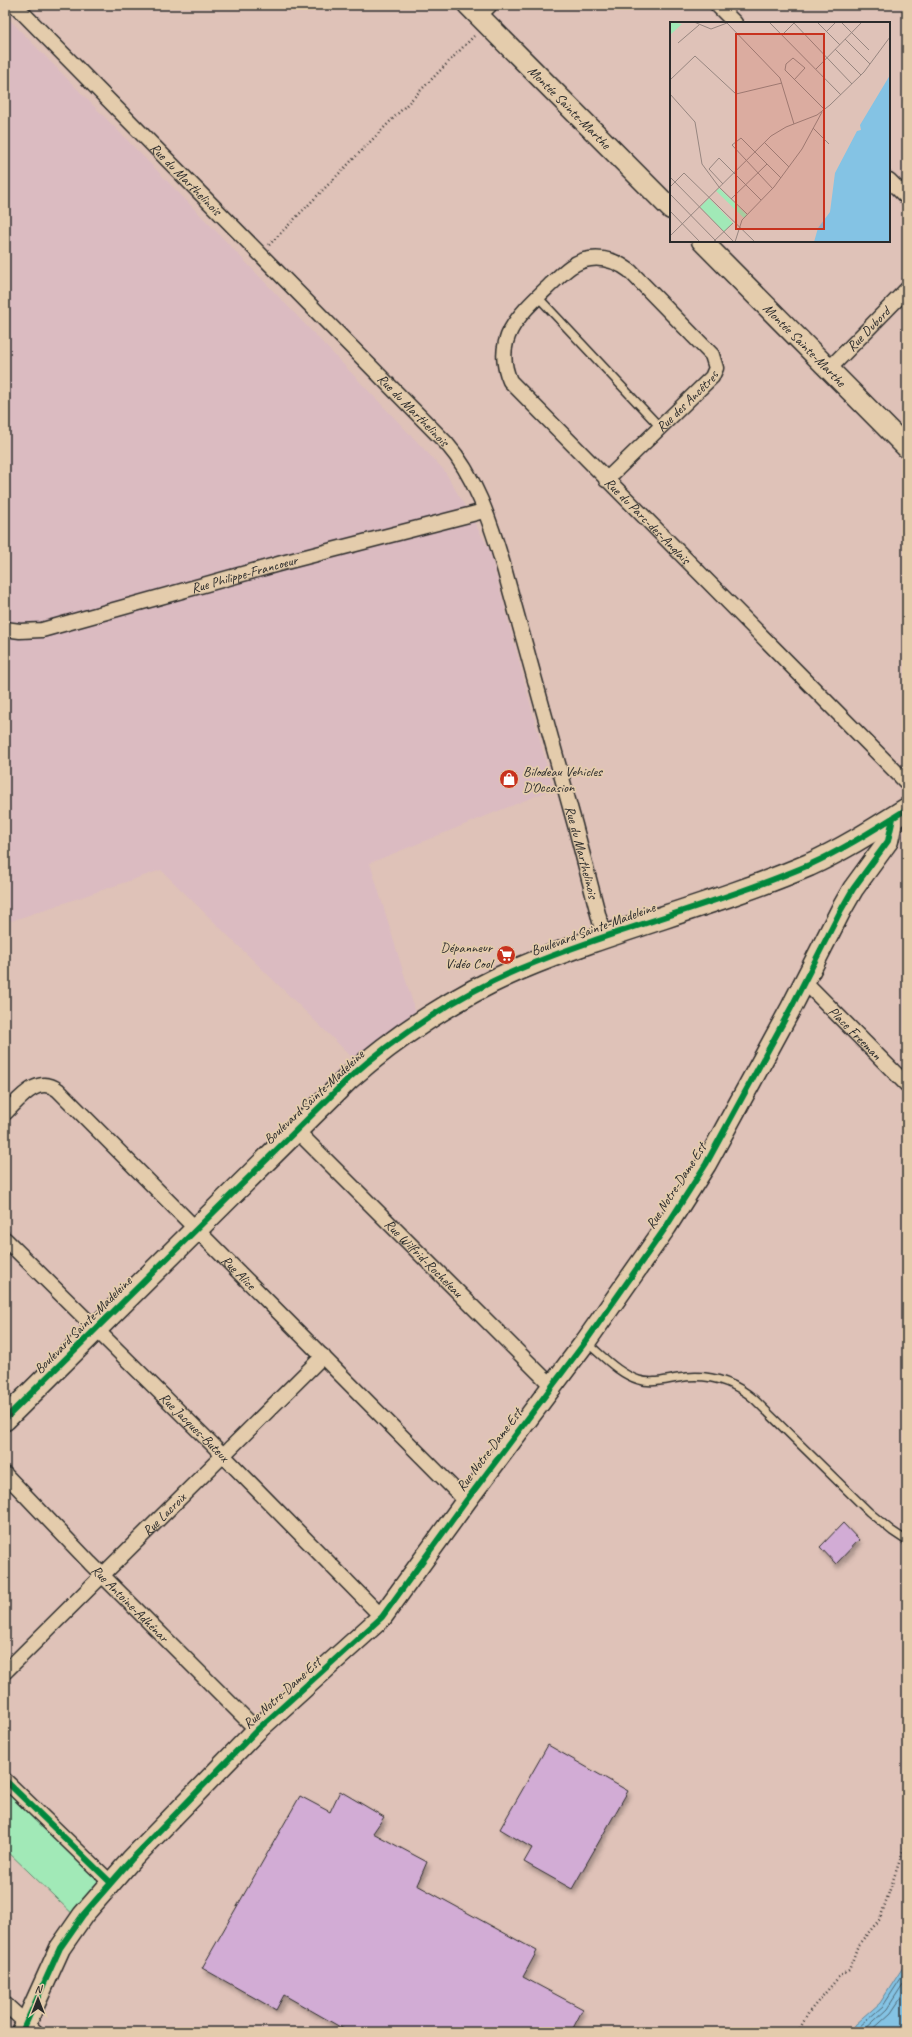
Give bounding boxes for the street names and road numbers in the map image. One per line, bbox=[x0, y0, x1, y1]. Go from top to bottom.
street label: Montée Sainte-Marthe bbox=[525, 62, 616, 153]
street label: Rue du Marthelinois bbox=[147, 139, 226, 220]
street label: Montée Sainte-Marthe bbox=[760, 299, 851, 391]
street label: Rue Dubord bbox=[843, 301, 895, 355]
street label: Rue des Ancêtres bbox=[652, 367, 722, 435]
street label: Rue du Marthelinois bbox=[374, 370, 454, 451]
street label: Rue du Parc-des-Anglais bbox=[601, 474, 695, 568]
street label: Rue Philippe-Francoeur bbox=[189, 550, 301, 596]
street label: Rue du Marthelinois bbox=[562, 804, 602, 901]
street label: Boulevard Sainte-Madeleine bbox=[529, 898, 659, 959]
street label: Place Freeman bbox=[825, 1003, 886, 1064]
street label: Boulevard Sainte-Madeleine bbox=[260, 1045, 369, 1148]
street label: Rue Notre-Dame Est bbox=[642, 1138, 711, 1232]
street label: Rue Wilfrid-Rocheleau bbox=[381, 1215, 467, 1301]
street label: Rue Alice bbox=[218, 1251, 261, 1294]
street label: Boulevard Sainte-Madeleine bbox=[31, 1272, 136, 1377]
street label: Rue Jacques-Buteux bbox=[156, 1389, 234, 1466]
street label: Rue Notre-Dame Est bbox=[453, 1404, 527, 1495]
street label: Rue Lacroix bbox=[139, 1488, 190, 1539]
street label: Rue Antoine-Adhénar bbox=[88, 1561, 173, 1646]
street label: Rue Notre-Dame Est bbox=[240, 1652, 326, 1732]

